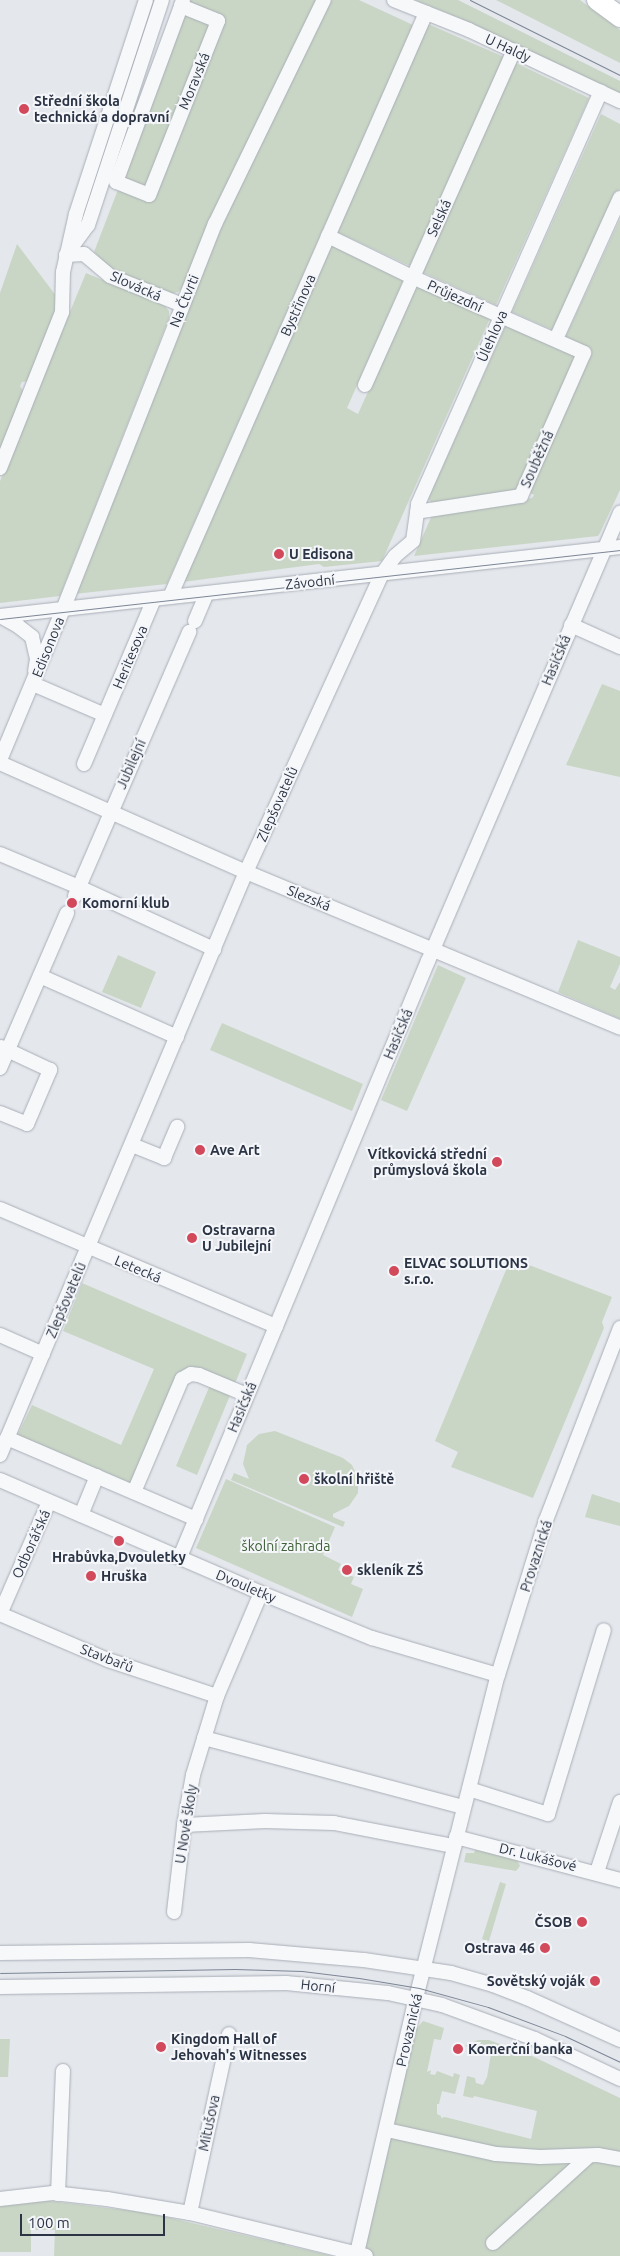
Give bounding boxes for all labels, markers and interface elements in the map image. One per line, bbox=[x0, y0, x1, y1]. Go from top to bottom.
street label: U Haldy bbox=[483, 30, 533, 66]
street label: Moravská bbox=[175, 50, 213, 112]
place label: Střední škola technická a dopravní bbox=[34, 93, 169, 125]
marker: Střední škola technická a dopravní bbox=[18, 103, 30, 115]
street label: Selská bbox=[423, 197, 455, 239]
street label: Slovácká bbox=[108, 267, 164, 305]
street label: Bystřinova bbox=[277, 271, 319, 339]
street label: Na Čtvrti bbox=[166, 272, 202, 330]
street label: Průjezdní bbox=[425, 276, 485, 316]
street label: Úlehlova bbox=[473, 308, 511, 364]
street label: Souběžná bbox=[517, 428, 557, 490]
place label: U Edisona bbox=[289, 546, 353, 562]
marker: U Edisona bbox=[273, 548, 285, 560]
street label: Závodní bbox=[284, 571, 336, 593]
street label: Edisonova bbox=[28, 614, 68, 680]
street label: Heritesova bbox=[109, 623, 151, 691]
street label: Hasičská bbox=[538, 632, 574, 688]
street label: Jubilejní bbox=[113, 737, 149, 791]
street label: Zlepšovatelů bbox=[253, 764, 301, 844]
street label: Slezská bbox=[285, 882, 333, 914]
place label: Komorní klub bbox=[82, 895, 170, 911]
marker: Komorní klub bbox=[66, 897, 78, 909]
street label: Hasičská bbox=[380, 1006, 416, 1062]
place label: Ave Art bbox=[210, 1142, 260, 1158]
marker: Ave Art bbox=[194, 1144, 206, 1156]
place label: Vítkovická střední průmyslová škola bbox=[367, 1146, 487, 1178]
marker: Vítkovická střední průmyslová škola bbox=[491, 1156, 503, 1168]
place label: Ostravarna U Jubilejní bbox=[202, 1222, 275, 1254]
marker: Ostravarna U Jubilejní bbox=[186, 1232, 198, 1244]
street label: Letecká bbox=[112, 1252, 164, 1286]
place label: ELVAC SOLUTIONS s.r.o. bbox=[404, 1255, 528, 1288]
street label: Zlepšovatelů bbox=[43, 1260, 89, 1340]
marker: ELVAC SOLUTIONS s.r.o. bbox=[388, 1265, 400, 1277]
street label: Hasičská bbox=[224, 1379, 260, 1435]
place label: školní hřiště bbox=[314, 1471, 394, 1487]
marker: školní hřiště bbox=[298, 1473, 310, 1485]
street label: Odborářská bbox=[8, 1507, 54, 1581]
street label: Provaznická bbox=[517, 1518, 555, 1594]
marker: Hrabůvka,Dvouletky bbox=[113, 1535, 125, 1547]
park label: školní zahrada bbox=[242, 1538, 330, 1554]
place label: Hrabůvka,Dvouletky bbox=[52, 1549, 186, 1565]
place label: skleník ZŠ bbox=[357, 1562, 423, 1578]
marker: skleník ZŠ bbox=[341, 1564, 353, 1576]
street label: Dvouletky bbox=[213, 1566, 279, 1606]
place label: Hruška bbox=[101, 1568, 147, 1584]
marker: Hruška bbox=[85, 1570, 97, 1582]
street label: Stavbařů bbox=[78, 1640, 136, 1676]
street label: U Nové školy bbox=[171, 1783, 201, 1865]
street label: Dr. Lukášové bbox=[497, 1839, 579, 1875]
place label: ČSOB bbox=[535, 1914, 572, 1930]
marker: ČSOB bbox=[576, 1916, 588, 1928]
place label: Ostrava 46 bbox=[464, 1940, 535, 1956]
marker: Ostrava 46 bbox=[539, 1942, 551, 1954]
place label: Sovětský voják bbox=[487, 1973, 585, 1989]
marker: Sovětský voják bbox=[589, 1975, 601, 1987]
street label: Horní bbox=[300, 1976, 336, 1996]
street label: Provaznická bbox=[392, 1992, 426, 2068]
place label: Kingdom Hall of Jehovah's Witnesses bbox=[171, 2031, 307, 2064]
marker: Kingdom Hall of Jehovah's Witnesses bbox=[155, 2041, 167, 2053]
place label: Komerční banka bbox=[468, 2041, 573, 2057]
marker: Komerční banka bbox=[452, 2043, 464, 2055]
street label: Mitušova bbox=[195, 2093, 223, 2153]
scale bar bbox=[22, 2204, 168, 2236]
text: 100 m bbox=[28, 2214, 70, 2231]

